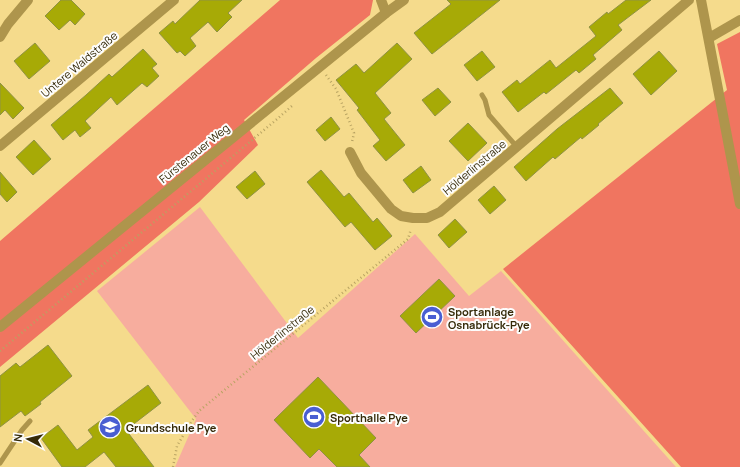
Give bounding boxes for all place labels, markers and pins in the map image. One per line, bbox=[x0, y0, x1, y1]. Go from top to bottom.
sports icon: Sportanlage Osnabrück-Pye bbox=[419, 304, 445, 330]
place label: Sportanlage Osnabrück-Pye bbox=[448, 304, 530, 332]
sports icon: Sporthalle Pye bbox=[301, 404, 327, 430]
place label: Sporthalle Pye bbox=[330, 410, 408, 425]
school or university icon: Grundschule Pye bbox=[97, 414, 123, 440]
place label: Grundschule Pye bbox=[126, 420, 217, 435]

